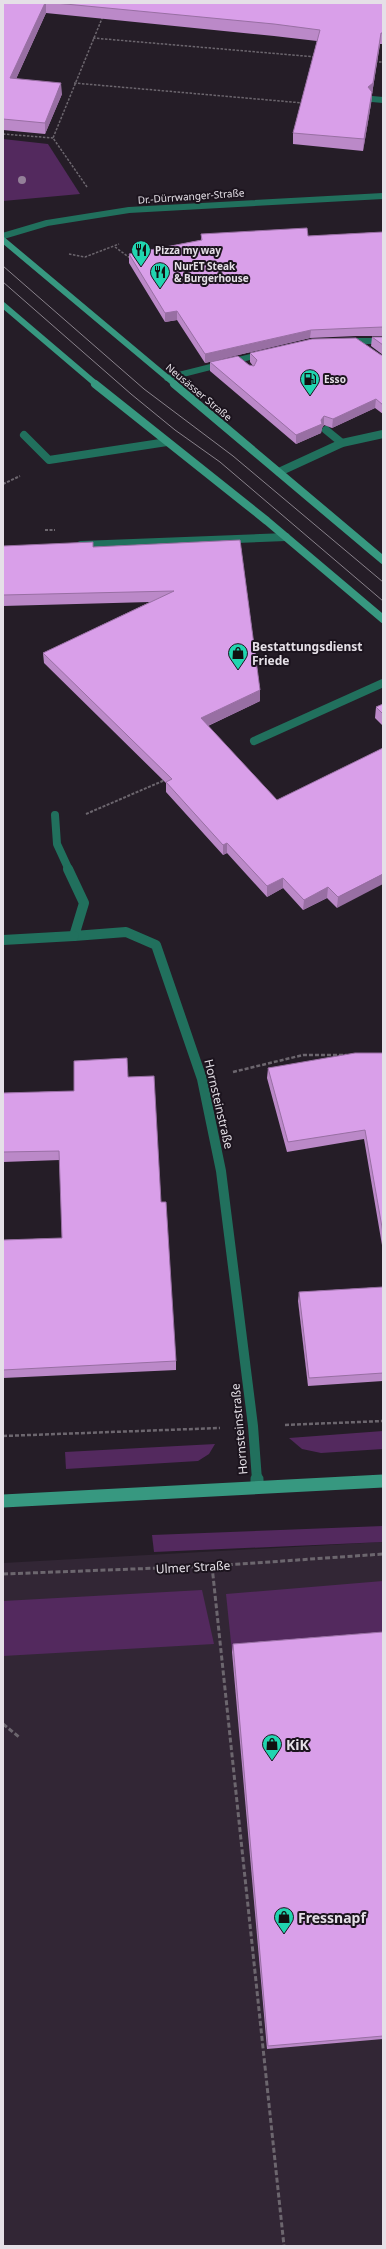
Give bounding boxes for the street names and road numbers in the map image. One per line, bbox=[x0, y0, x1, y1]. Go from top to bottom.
street label: Dr.-Dürrwanger-Straße bbox=[137, 185, 245, 207]
street label: Neusässer Straße bbox=[163, 360, 235, 424]
street label: Hornsteinstraße bbox=[200, 1057, 238, 1151]
street label: Hornsteinstraße bbox=[227, 1382, 251, 1475]
street label: Ulmer Straße bbox=[155, 1557, 231, 1577]

